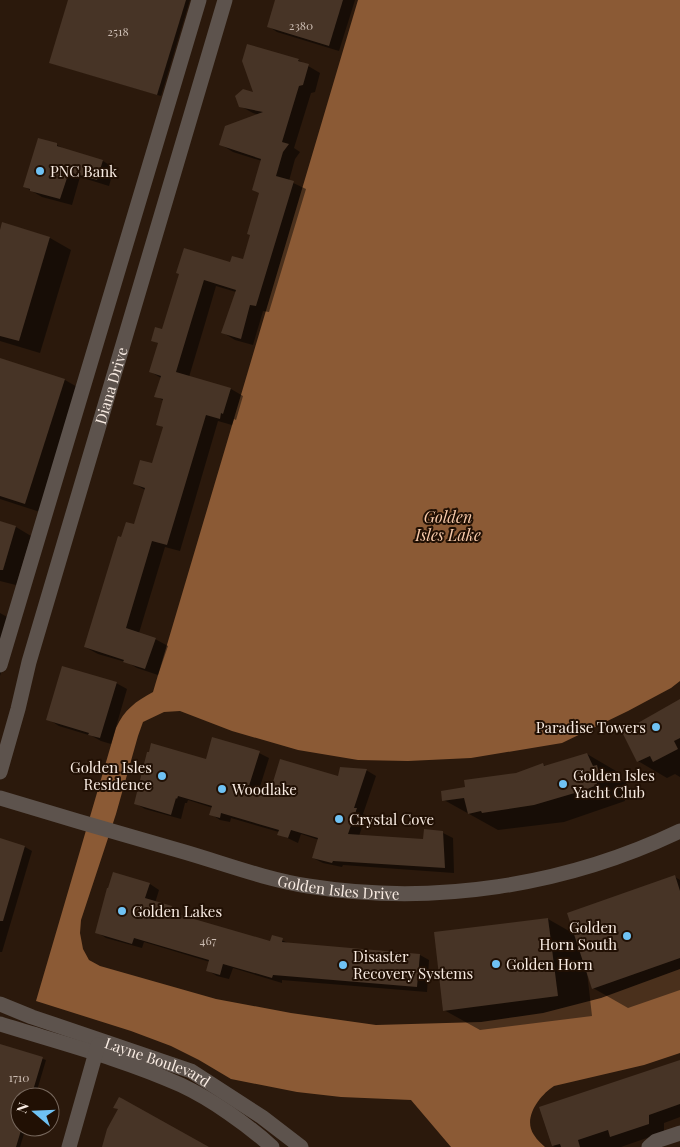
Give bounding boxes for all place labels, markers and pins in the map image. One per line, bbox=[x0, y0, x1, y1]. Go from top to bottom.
place label: PNC Bank bbox=[50, 161, 118, 181]
marker: PNC Bank bbox=[34, 165, 46, 177]
place label: Paradise Towers bbox=[536, 717, 646, 737]
marker: Paradise Towers bbox=[650, 721, 662, 733]
place label: Golden Isles Residence bbox=[70, 757, 152, 794]
place label: Golden Isles Yacht Club bbox=[572, 765, 655, 802]
marker: Golden Isles Residence bbox=[156, 770, 168, 782]
marker: Golden Isles Yacht Club bbox=[557, 778, 569, 790]
place label: Woodlake bbox=[231, 779, 297, 799]
marker: Woodlake bbox=[216, 783, 228, 795]
place label: Crystal Cove bbox=[349, 809, 434, 829]
marker: Crystal Cove bbox=[333, 813, 345, 825]
place label: Golden Lakes bbox=[132, 901, 222, 921]
marker: Golden Lakes bbox=[116, 905, 128, 917]
place label: Golden Horn South bbox=[539, 917, 617, 954]
marker: Golden Horn South bbox=[621, 930, 633, 942]
place label: Disaster Recovery Systems bbox=[353, 946, 473, 983]
place label: Golden Horn bbox=[506, 954, 593, 974]
marker: Golden Horn bbox=[490, 958, 502, 970]
marker: Disaster Recovery Systems bbox=[337, 959, 349, 971]

